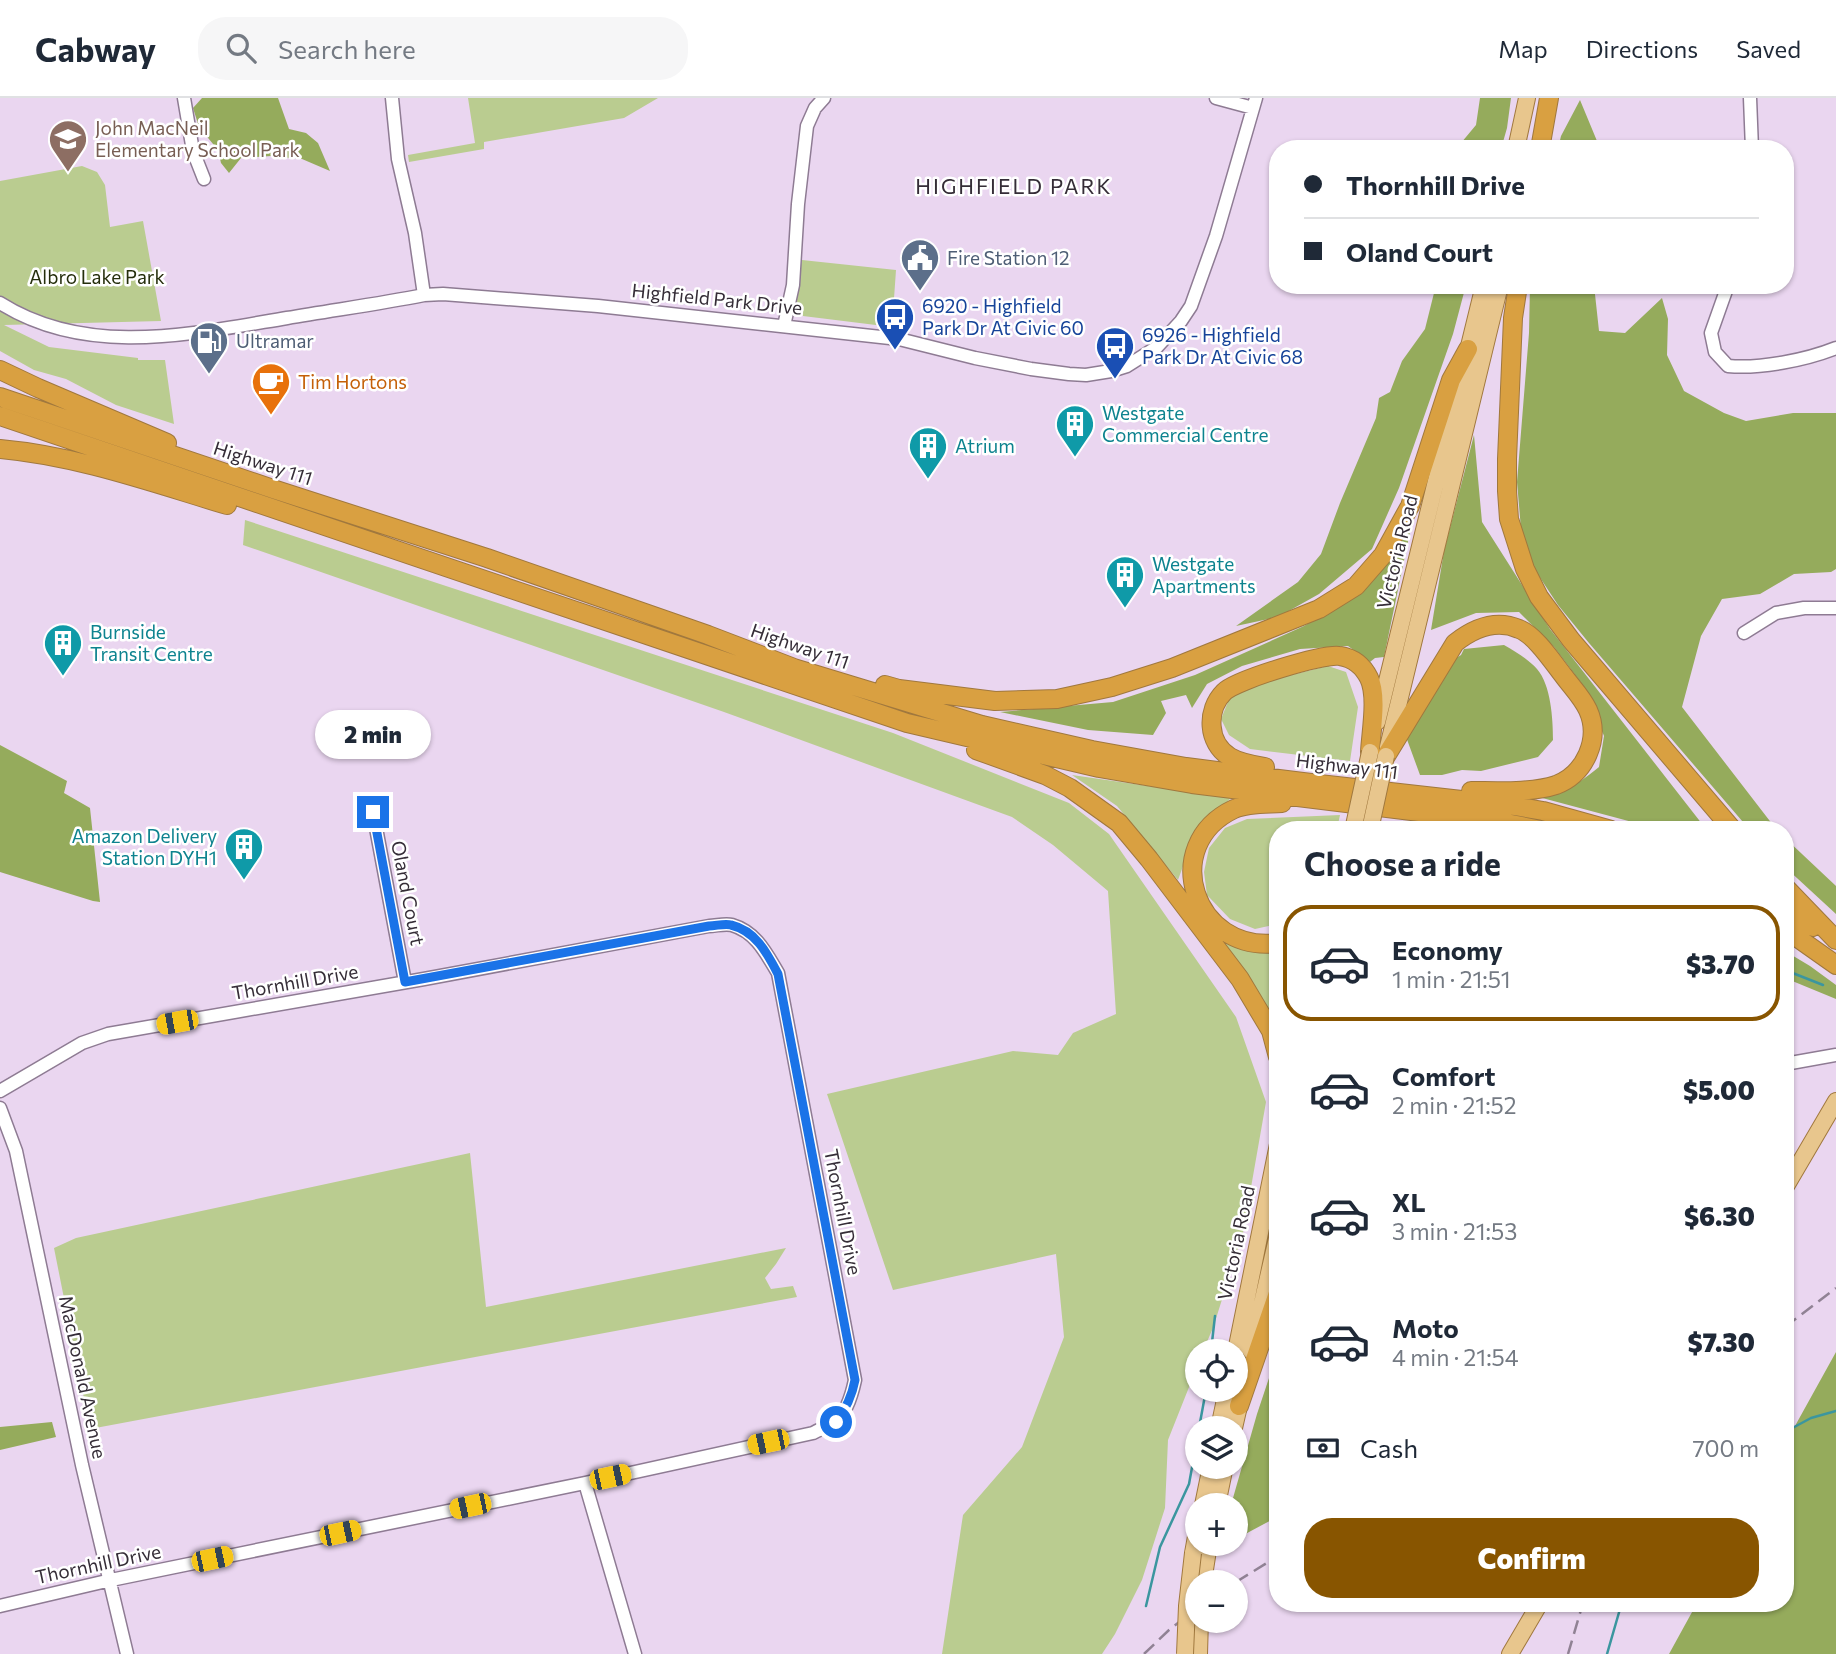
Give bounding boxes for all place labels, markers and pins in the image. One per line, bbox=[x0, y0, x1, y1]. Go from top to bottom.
place label: John MacNeil Elementary School Park bbox=[95, 116, 300, 161]
school or university icon: John MacNeil Elementary School Park bbox=[47, 118, 89, 173]
public building icon: Fire Station 12 bbox=[899, 237, 941, 292]
place label: Fire Station 12 bbox=[947, 246, 1070, 269]
place label: 6920 - Highfield Park Dr At Civic 60 bbox=[922, 294, 1084, 339]
bus stop icon: 6920 - Highfield Park Dr At Civic 60 bbox=[874, 296, 916, 351]
fuel station icon: Ultramar bbox=[188, 320, 230, 375]
place label: 6926 - Highfield Park Dr At Civic 68 bbox=[1142, 323, 1303, 368]
bus stop icon: 6926 - Highfield Park Dr At Civic 68 bbox=[1094, 325, 1136, 380]
place label: Ultramar bbox=[236, 329, 314, 352]
cafe icon: Tim Hortons bbox=[250, 361, 292, 416]
place label: Tim Hortons bbox=[298, 370, 407, 393]
place label: Westgate Commercial Centre bbox=[1102, 401, 1269, 446]
building icon: Westgate Commercial Centre bbox=[1054, 403, 1096, 458]
building icon: Atrium bbox=[907, 425, 949, 480]
place label: Atrium bbox=[955, 434, 1015, 457]
place label: Westgate Apartments bbox=[1152, 552, 1256, 597]
building icon: Westgate Apartments bbox=[1104, 554, 1146, 609]
place label: Burnside Transit Centre bbox=[90, 620, 213, 665]
building icon: Burnside Transit Centre bbox=[42, 622, 84, 677]
place label: Amazon Delivery Station DYH1 bbox=[71, 824, 217, 869]
building icon: Amazon Delivery Station DYH1 bbox=[223, 826, 265, 881]

